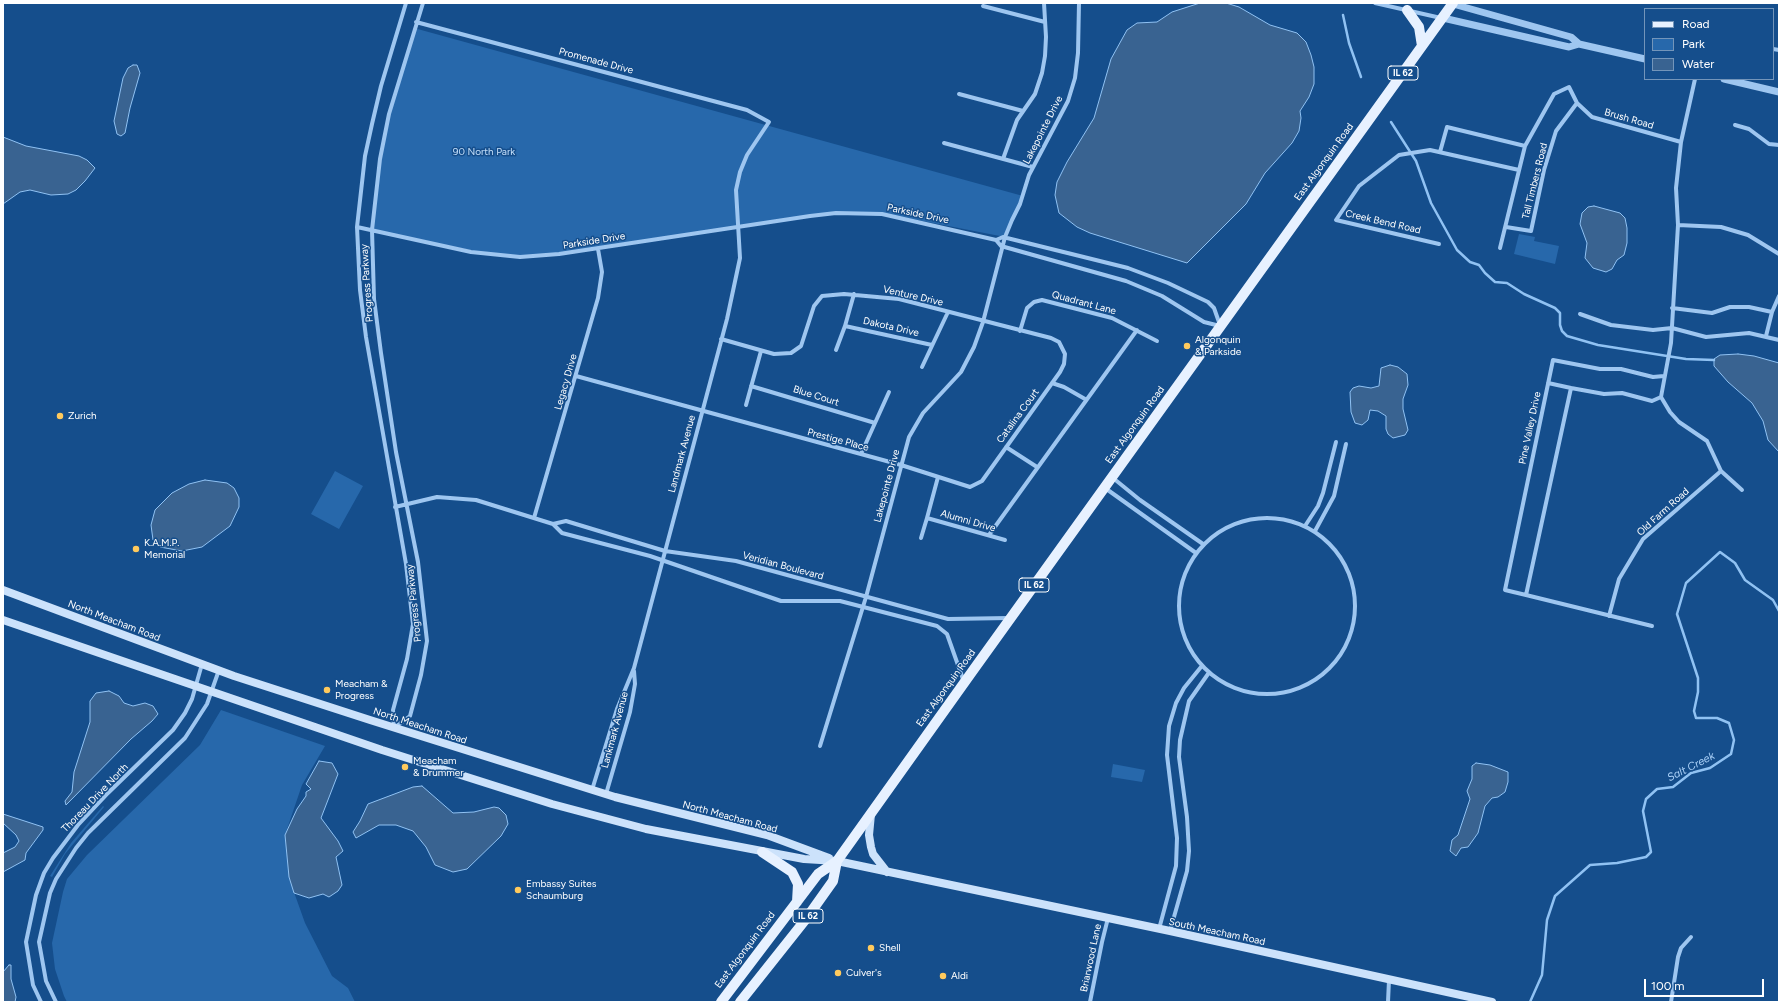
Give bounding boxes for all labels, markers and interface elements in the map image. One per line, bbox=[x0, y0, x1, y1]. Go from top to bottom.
legend bbox=[1644, 8, 1774, 80]
text: Road bbox=[1682, 17, 1710, 31]
text: Park bbox=[1682, 37, 1705, 51]
street label: Promenade Drive bbox=[558, 45, 634, 77]
text: Water bbox=[1682, 57, 1714, 71]
road number: IL 62 bbox=[1388, 66, 1418, 80]
street label: Lakepointe Drive bbox=[1021, 94, 1065, 166]
street label: Brush Road bbox=[1603, 106, 1655, 132]
street label: East Algonquin Road bbox=[1292, 121, 1356, 203]
street label: Tall Timbers Road bbox=[1520, 142, 1550, 220]
park label: 90 North Park bbox=[453, 146, 515, 158]
street label: Parkside Drive bbox=[886, 202, 950, 226]
street label: Creek Bend Road bbox=[1344, 207, 1422, 237]
street label: Parkside Drive bbox=[562, 230, 626, 252]
street label: Progress Parkway bbox=[358, 243, 376, 323]
street label: Venture Drive bbox=[882, 283, 944, 309]
street label: Quadrant Lane bbox=[1051, 289, 1117, 317]
street label: Dakota Drive bbox=[862, 315, 920, 339]
place label: Algonquin & Parkside bbox=[1195, 334, 1241, 358]
marker: Algonquin & Parkside bbox=[1182, 341, 1192, 351]
street label: Legacy Drive bbox=[552, 353, 580, 411]
street label: Blue Court bbox=[792, 383, 840, 409]
street label: East Algonquin Road bbox=[1103, 384, 1167, 466]
street label: Catalina Court bbox=[994, 386, 1042, 446]
street label: Pine Valley Drive bbox=[1516, 391, 1544, 465]
place label: Zurich bbox=[68, 410, 97, 422]
marker: Zurich bbox=[55, 411, 65, 421]
street label: Landmark Avenue bbox=[666, 414, 698, 494]
street label: Prestige Place bbox=[806, 426, 870, 454]
street label: Lakepointe Drive bbox=[872, 448, 902, 524]
street label: Old Farm Road bbox=[1634, 485, 1692, 539]
street label: Alumni Drive bbox=[939, 507, 997, 535]
place label: K.A.M.P. Memorial bbox=[144, 537, 185, 560]
marker: K.A.M.P. Memorial bbox=[131, 544, 141, 554]
street label: Veridian Boulevard bbox=[741, 549, 825, 583]
street label: Progress Parkway bbox=[404, 563, 424, 643]
road number: IL 62 bbox=[1019, 578, 1049, 592]
street label: North Meacham Road bbox=[66, 598, 162, 644]
street label: East Algonquin Road bbox=[914, 647, 978, 729]
place label: Meacham & Progress bbox=[335, 678, 388, 702]
marker: Meacham & Progress bbox=[322, 685, 332, 695]
street label: Lankmark Avenue bbox=[599, 690, 631, 770]
street label: North Meacham Road bbox=[372, 705, 468, 747]
water label: Salt Creek bbox=[1665, 749, 1717, 785]
place label: Meacham & Drummer bbox=[413, 755, 464, 778]
street label: Thoreau Drive North bbox=[59, 761, 131, 835]
marker: Meacham & Drummer bbox=[400, 762, 410, 772]
street label: North Meacham Road bbox=[681, 799, 779, 835]
place label: Embassy Suites Schaumburg bbox=[526, 878, 596, 902]
marker: Embassy Suites Schaumburg bbox=[513, 885, 523, 895]
street label: East Algonquin Road bbox=[712, 909, 778, 991]
road number: IL 62 bbox=[793, 909, 823, 923]
street label: South Meacham Road bbox=[1168, 916, 1266, 948]
street label: Briarwood Lane bbox=[1078, 923, 1104, 993]
place label: Shell bbox=[879, 942, 901, 954]
marker: Shell bbox=[866, 943, 876, 953]
place label: Culver's bbox=[846, 967, 882, 979]
marker: Culver's bbox=[833, 968, 843, 978]
place label: Aldi bbox=[951, 970, 968, 982]
marker: Aldi bbox=[938, 971, 948, 981]
scale bar bbox=[1646, 971, 1766, 997]
text: 100 m bbox=[1651, 979, 1685, 993]

